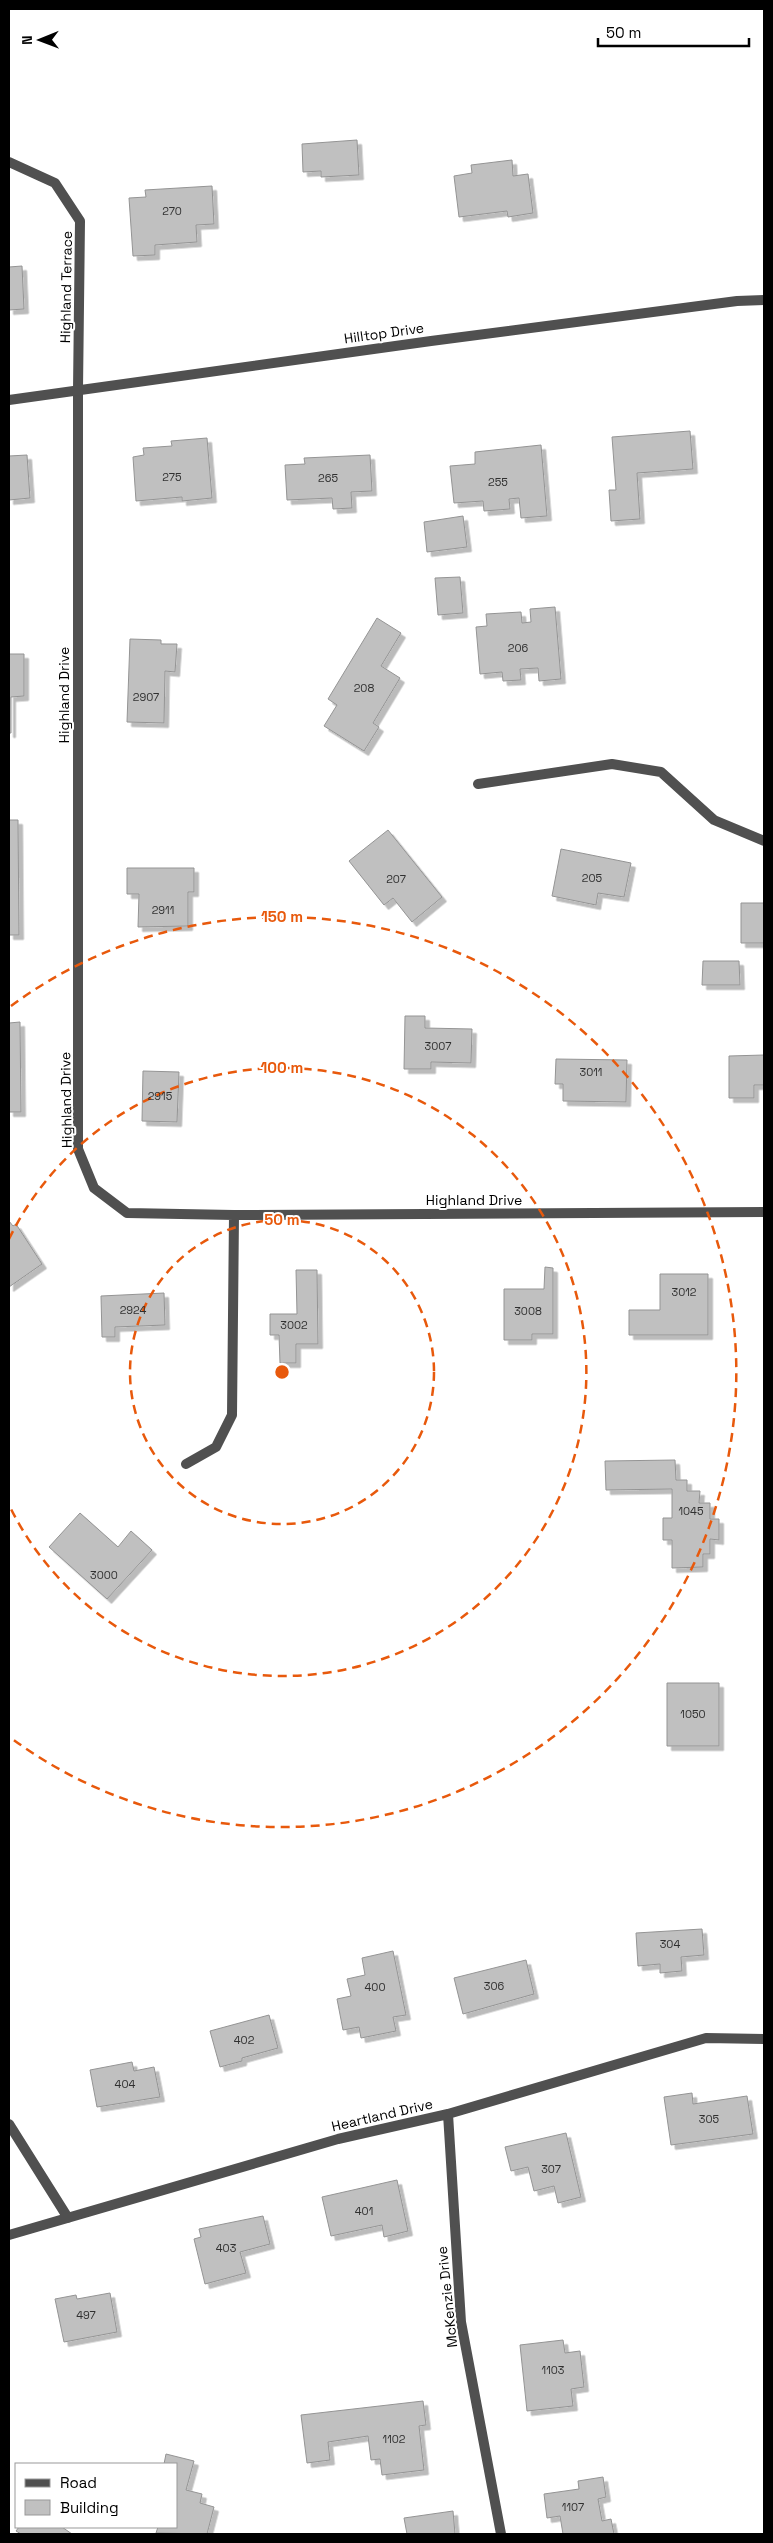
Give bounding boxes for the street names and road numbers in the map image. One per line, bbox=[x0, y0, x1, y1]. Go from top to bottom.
street label: Highland Terrace bbox=[56, 231, 76, 343]
street label: Hilltop Drive bbox=[343, 318, 425, 348]
street label: Highland Drive bbox=[55, 647, 73, 743]
street label: Highland Drive bbox=[56, 1052, 76, 1148]
street label: Highland Drive bbox=[426, 1191, 522, 1209]
street label: Heartland Drive bbox=[330, 2095, 434, 2135]
street label: McKenzie Drive bbox=[433, 2245, 461, 2349]

